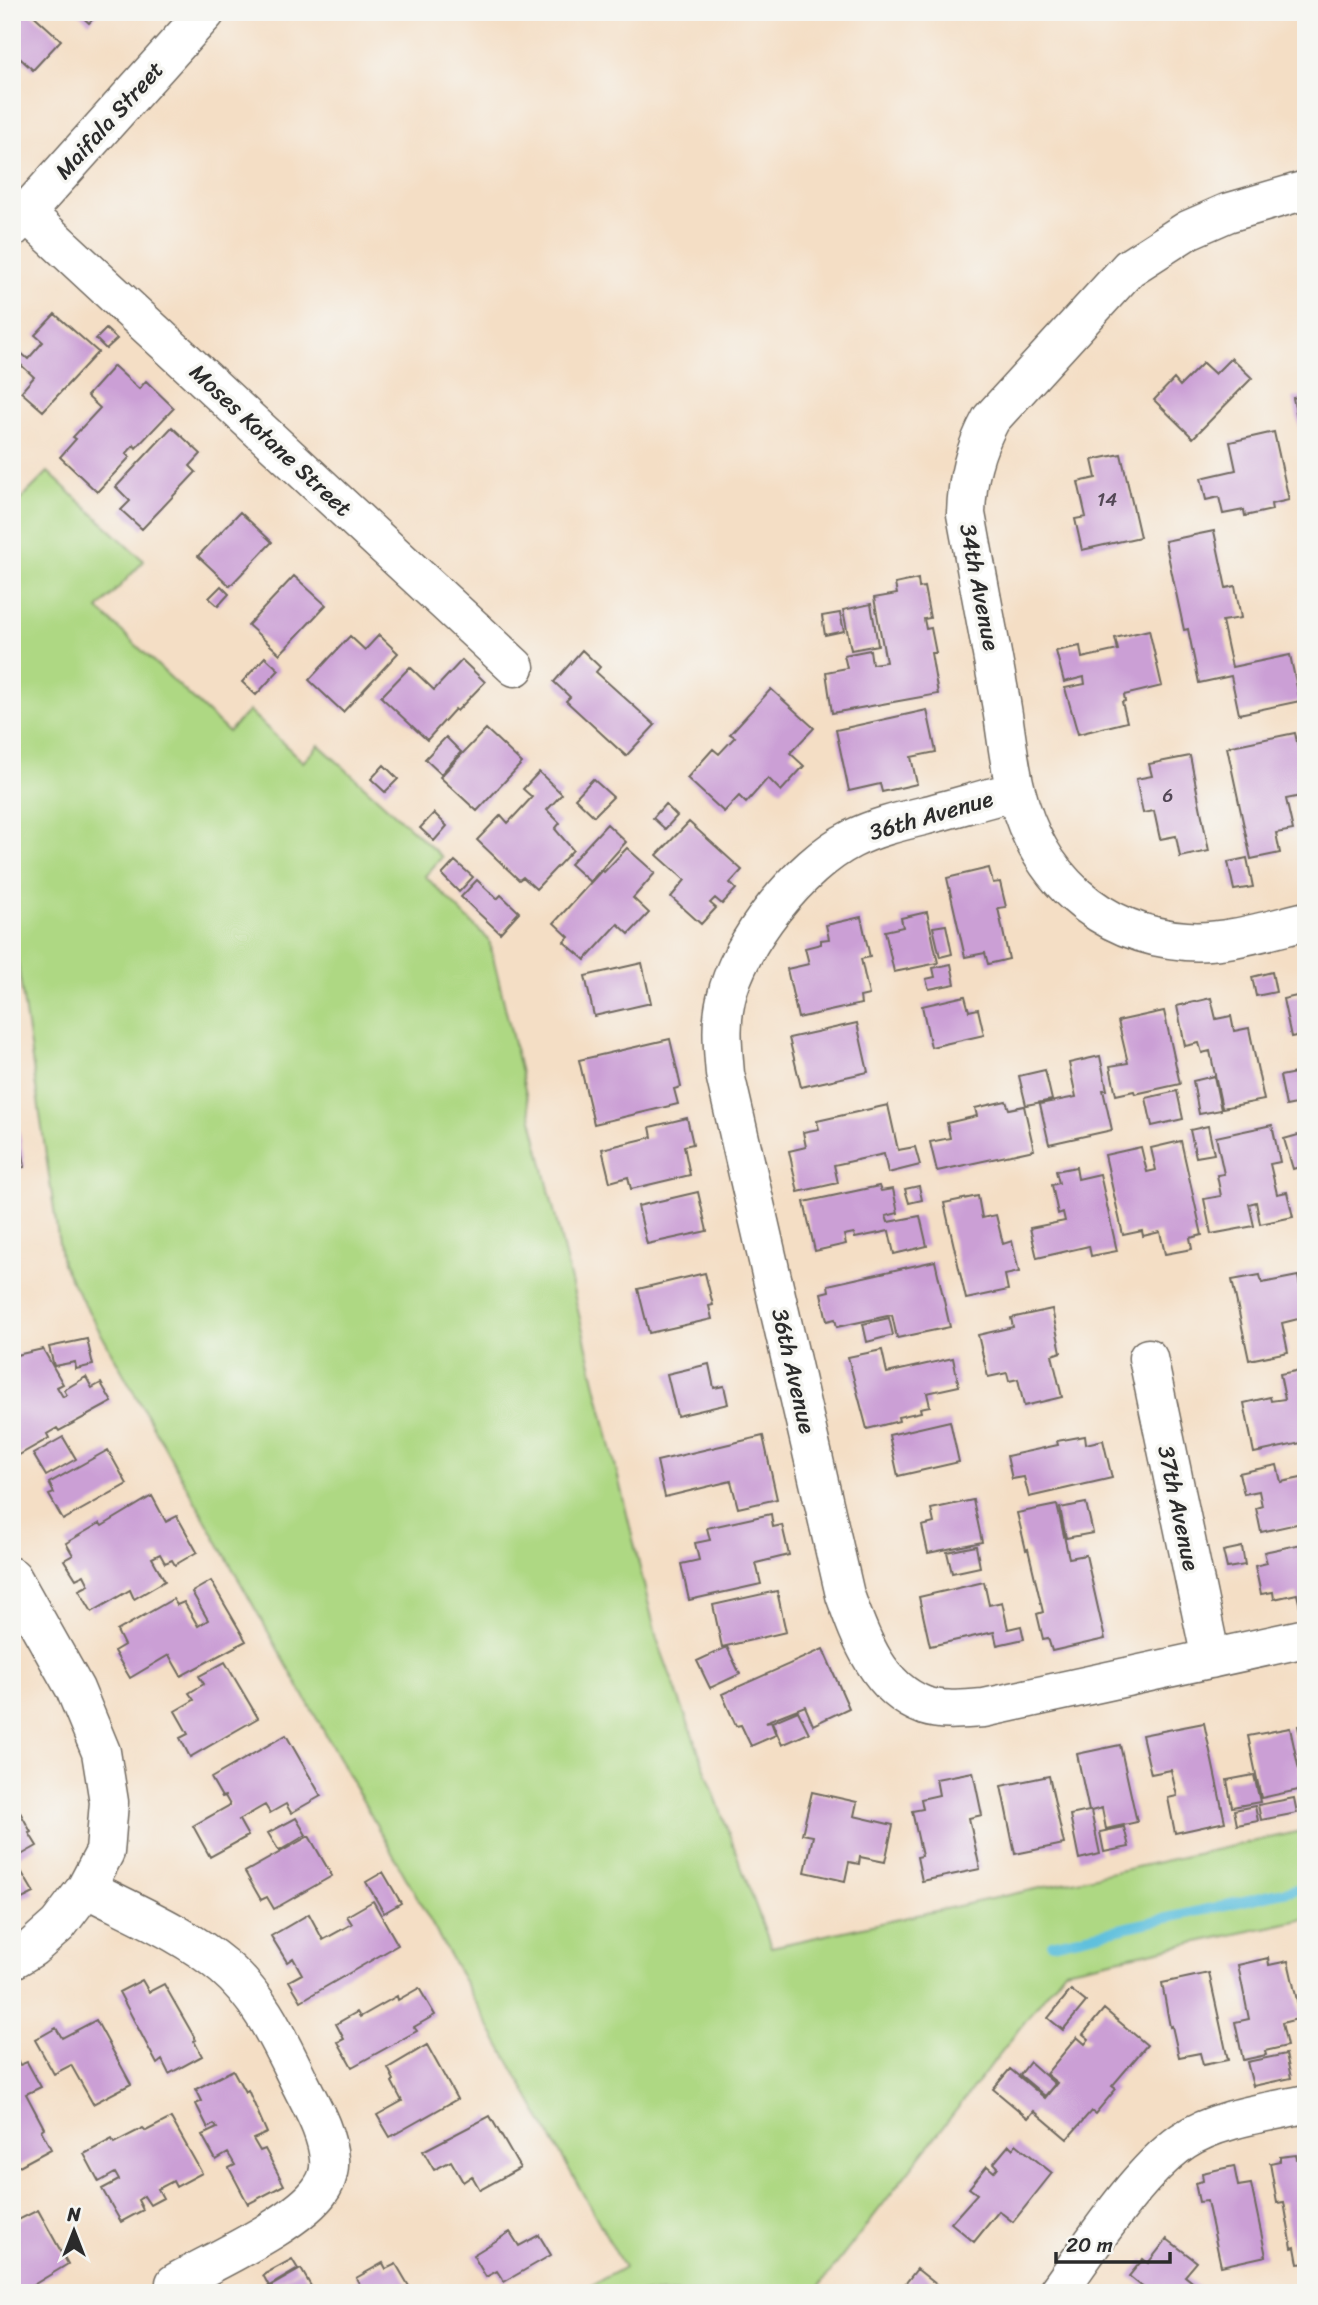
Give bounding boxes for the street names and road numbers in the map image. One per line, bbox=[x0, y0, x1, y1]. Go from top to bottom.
street label: Maifala Street bbox=[44, 51, 174, 189]
street label: Moses Kotane Street bbox=[179, 353, 362, 527]
street label: 34th Avenue bbox=[947, 520, 1012, 654]
street label: 36th Avenue bbox=[864, 778, 998, 853]
street label: 36th Avenue bbox=[759, 1305, 828, 1438]
street label: 37th Avenue bbox=[1145, 1442, 1212, 1575]

